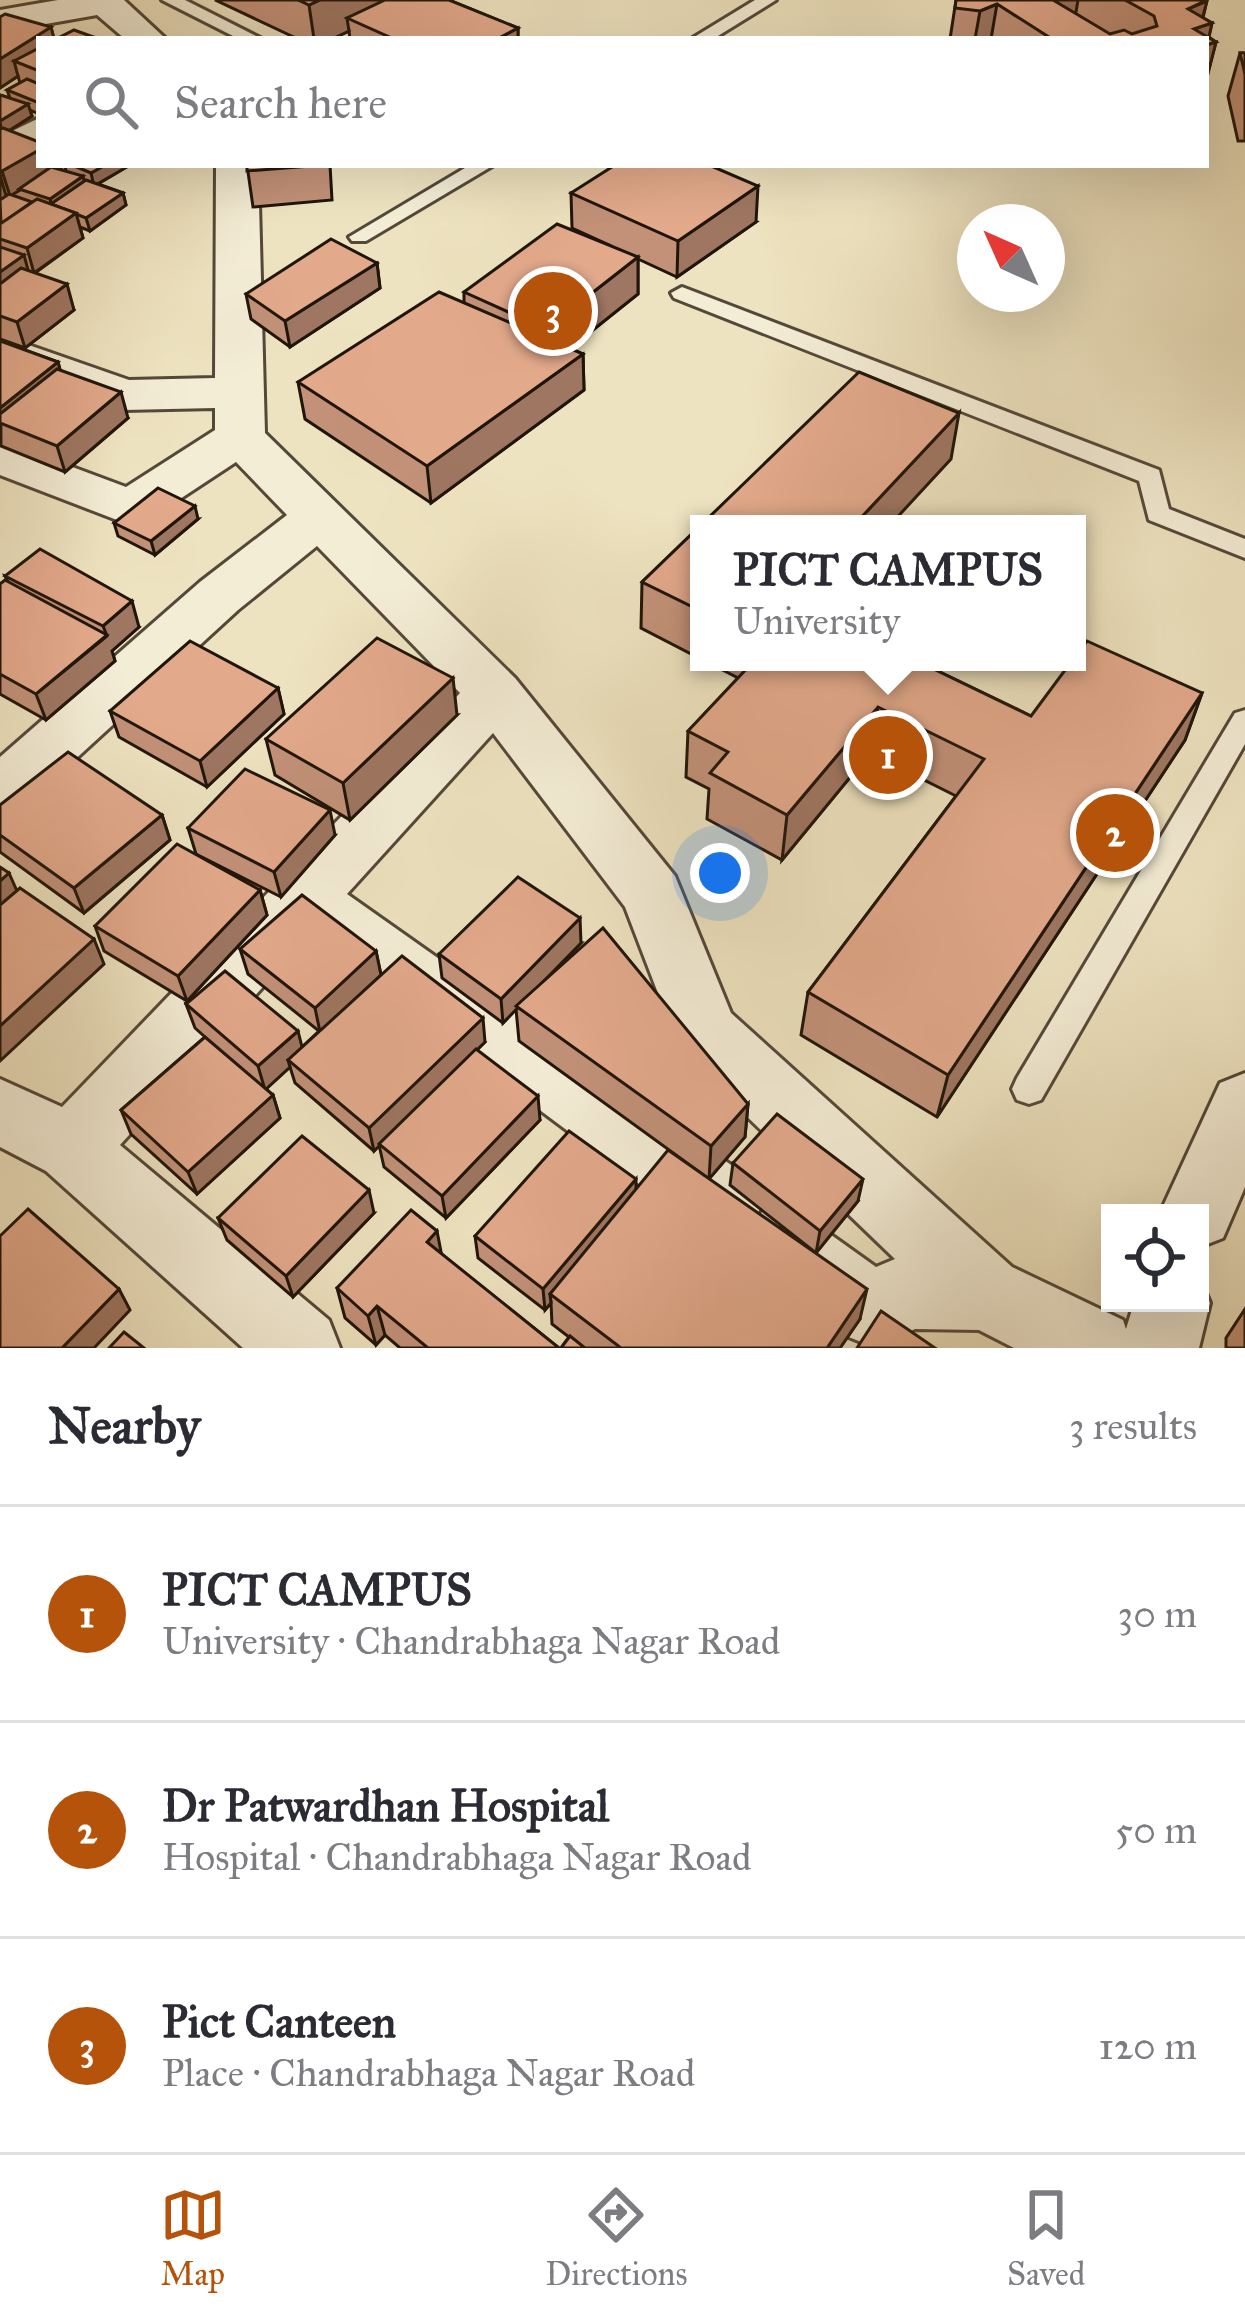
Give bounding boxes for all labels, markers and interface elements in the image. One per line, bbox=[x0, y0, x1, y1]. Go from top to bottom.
search box bbox=[36, 36, 1209, 168]
icon: search bbox=[78, 69, 144, 135]
text: Search here bbox=[174, 75, 387, 130]
north arrow bbox=[957, 204, 1065, 312]
pin: 3 bbox=[514, 266, 592, 356]
popup bbox=[690, 515, 1086, 671]
text: PICT CAMPUS bbox=[733, 542, 1043, 597]
text: University bbox=[733, 597, 900, 645]
pin: 1 bbox=[849, 710, 927, 800]
pin: 2 bbox=[1076, 788, 1154, 878]
your location bbox=[690, 843, 750, 903]
map controls bbox=[1101, 1204, 1209, 1312]
button: locate bbox=[1101, 1204, 1209, 1312]
text: Nearby bbox=[48, 1395, 200, 1457]
text: 3 results bbox=[1069, 1402, 1197, 1450]
text: PICT CAMPUS bbox=[162, 1562, 472, 1617]
text: 1 bbox=[79, 1590, 95, 1638]
text: 30 m bbox=[1118, 1590, 1197, 1638]
text: University · Chandrabhaga Nagar Road bbox=[162, 1617, 780, 1665]
text: Dr Patwardhan Hospital bbox=[162, 1778, 609, 1833]
text: 2 bbox=[77, 1806, 97, 1854]
text: 50 m bbox=[1115, 1806, 1197, 1854]
text: Hospital · Chandrabhaga Nagar Road bbox=[162, 1833, 752, 1881]
text: Pict Canteen bbox=[162, 1994, 396, 2049]
text: 3 bbox=[79, 2022, 95, 2070]
text: 120 m bbox=[1098, 2022, 1197, 2070]
text: Place · Chandrabhaga Nagar Road bbox=[162, 2049, 695, 2097]
tab: Map bbox=[160, 2182, 226, 2294]
tab: Directions bbox=[545, 2182, 687, 2294]
tab: Saved bbox=[1007, 2182, 1085, 2294]

